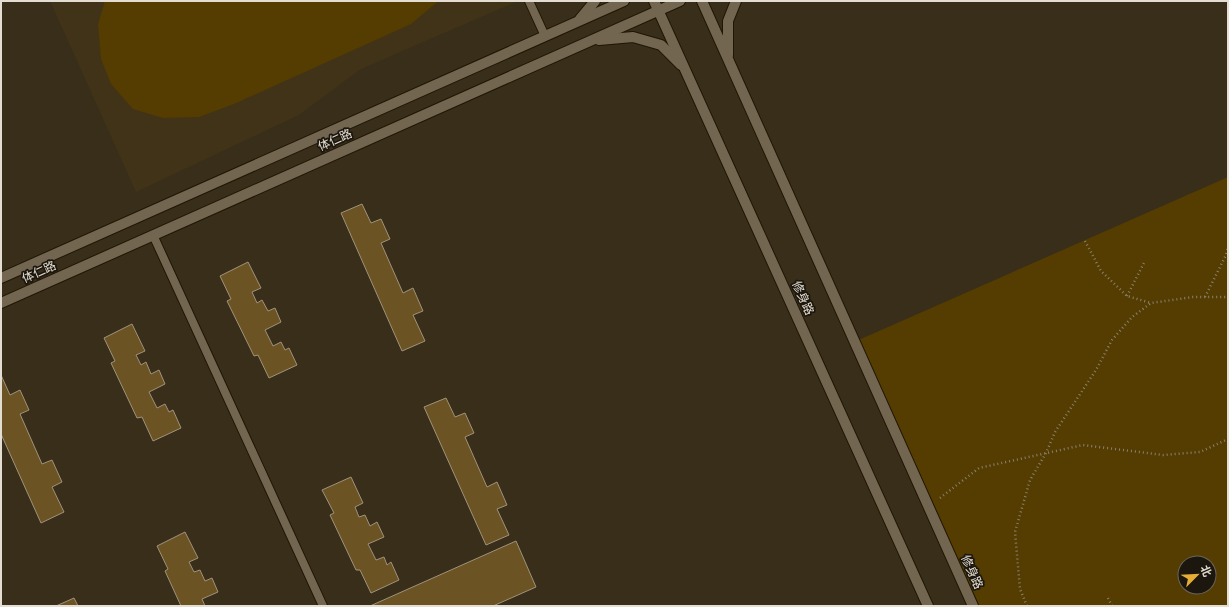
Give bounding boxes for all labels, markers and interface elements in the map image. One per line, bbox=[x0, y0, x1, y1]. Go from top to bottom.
street label: 体仁路 bbox=[316, 126, 354, 154]
street label: 体仁路 bbox=[20, 258, 58, 286]
street label: 修身路 bbox=[789, 279, 817, 317]
street label: 修身路 bbox=[958, 553, 986, 591]
north arrow bbox=[1177, 555, 1217, 595]
text: 北 bbox=[1198, 563, 1214, 579]

